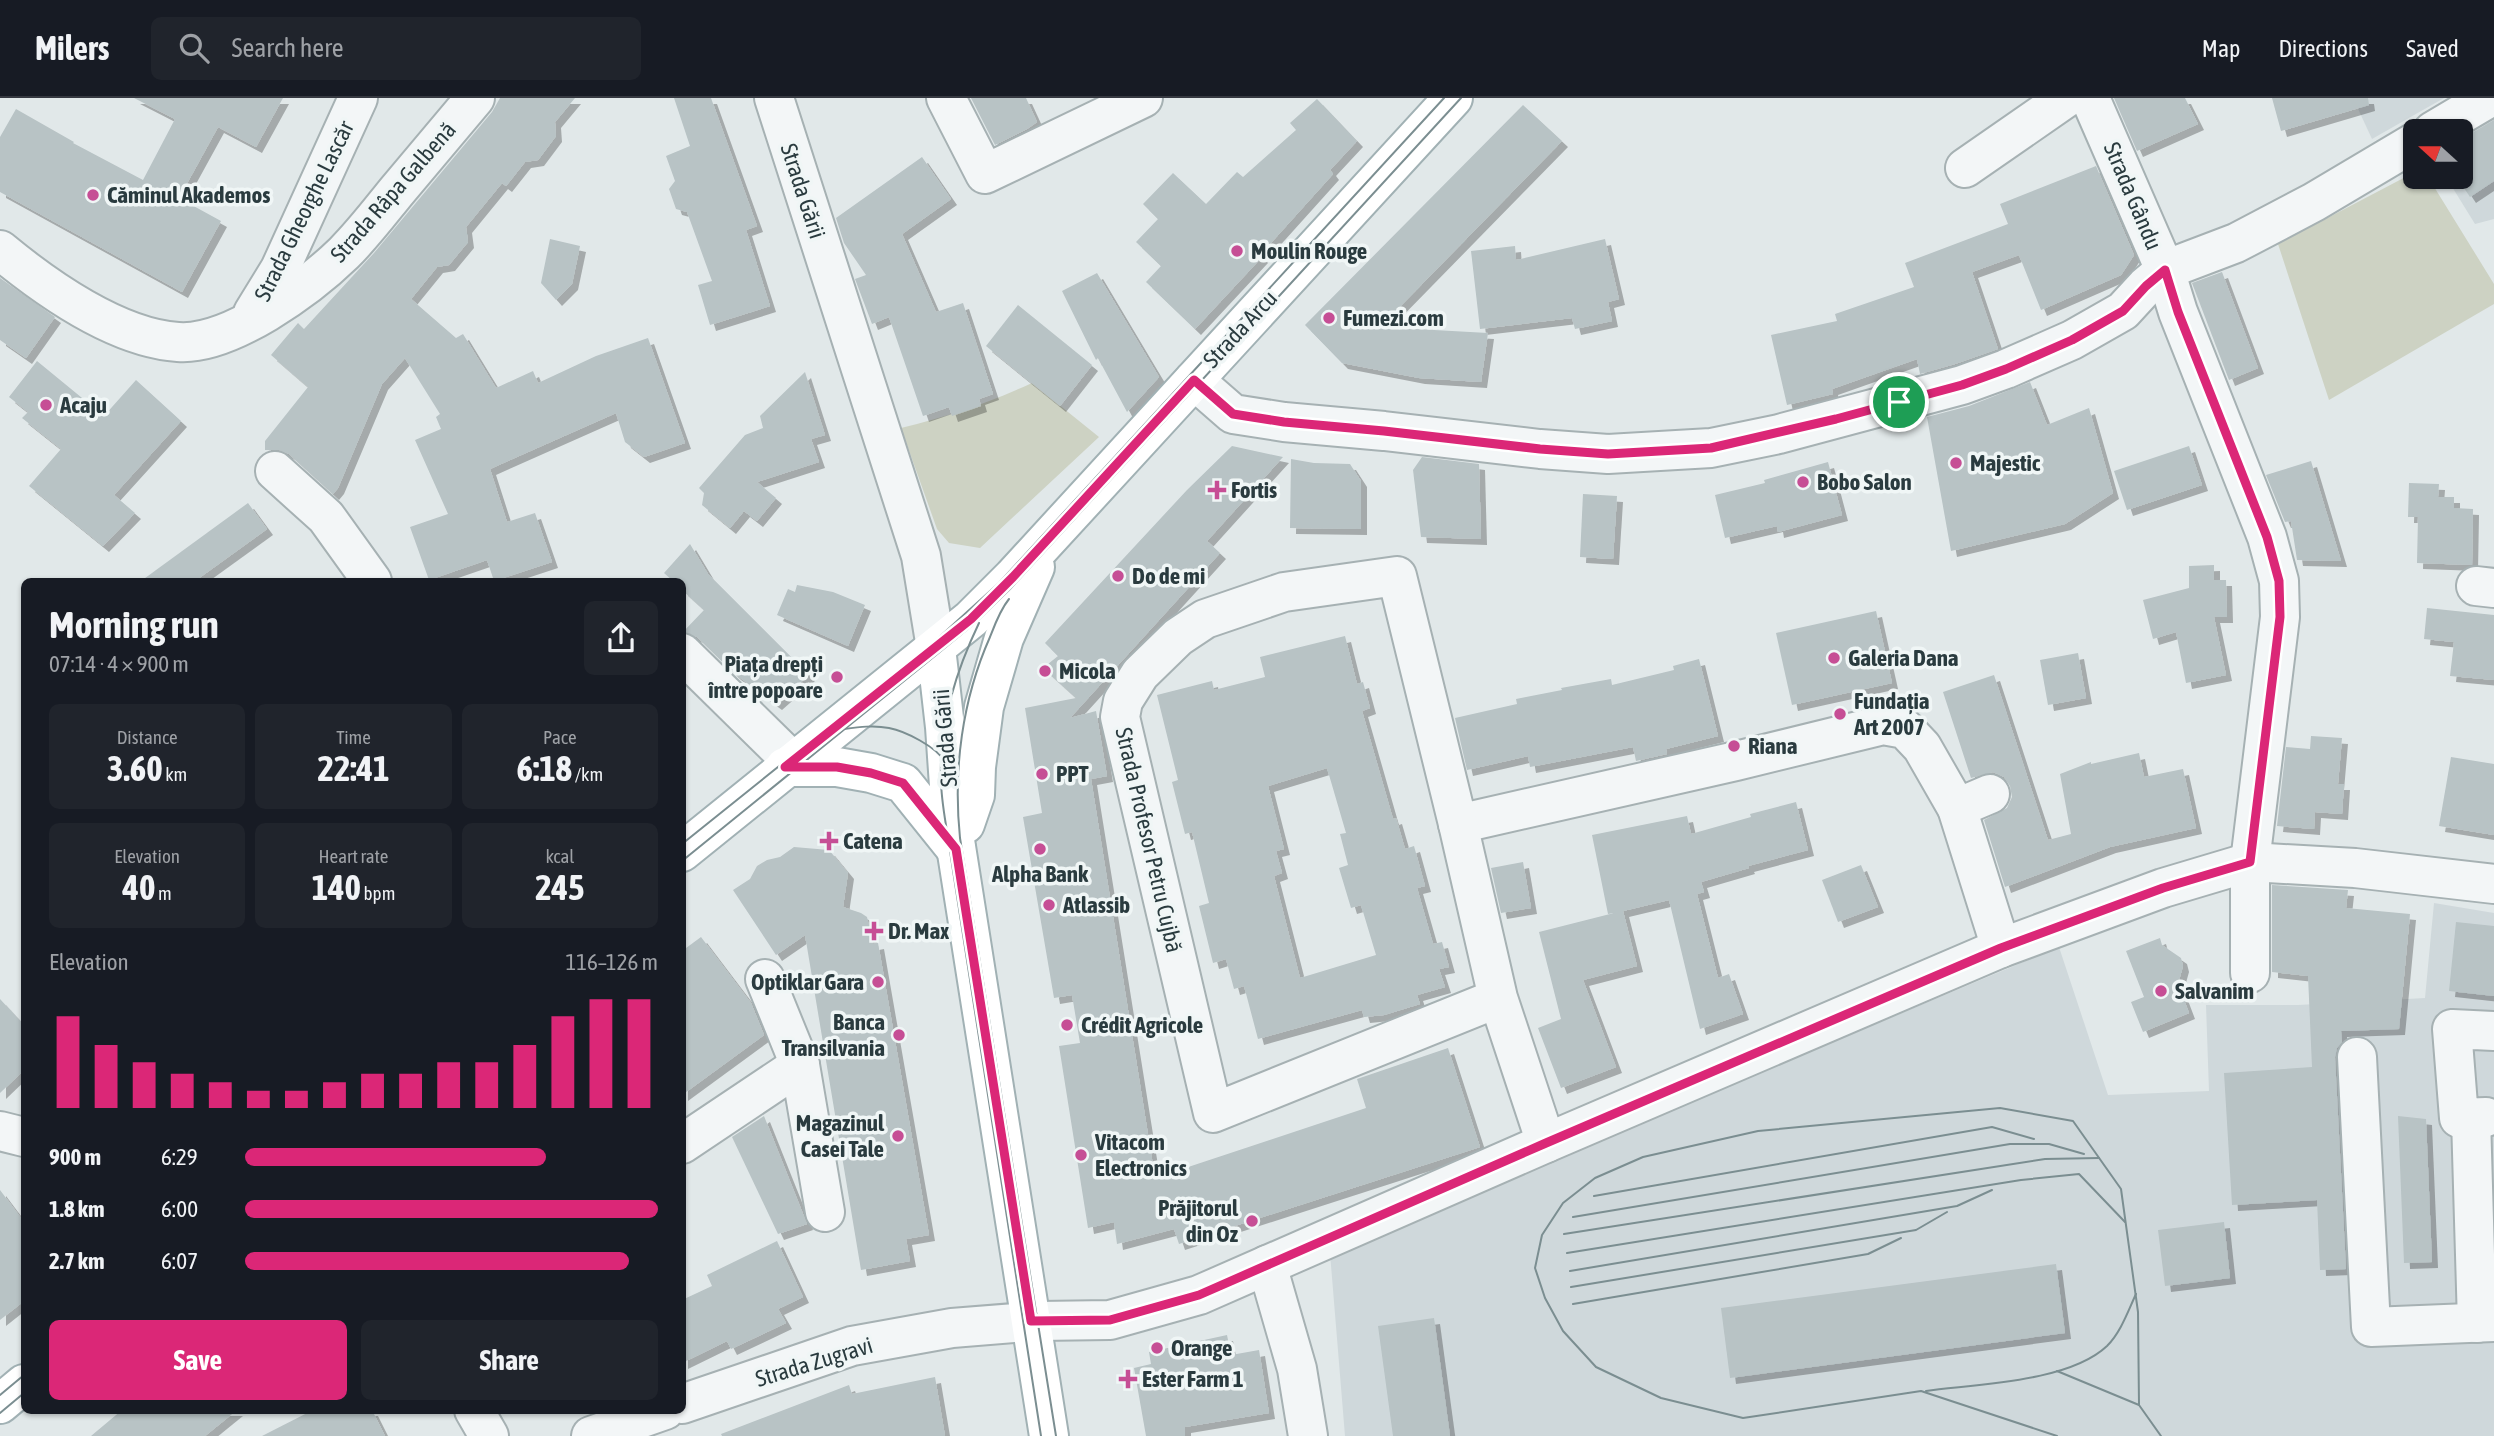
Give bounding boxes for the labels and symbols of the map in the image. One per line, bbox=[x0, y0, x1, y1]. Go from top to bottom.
street label: Strada Gheorghe Lascăr bbox=[249, 116, 359, 305]
street label: Strada Râpa Galbenă bbox=[325, 117, 461, 267]
north arrow bbox=[2403, 119, 2473, 189]
street label: Strada Gându bbox=[2099, 138, 2167, 254]
street label: Strada Gării bbox=[775, 140, 831, 242]
place label: Căminul Akademos bbox=[107, 182, 270, 208]
marker: Căminul Akademos bbox=[85, 187, 101, 203]
place label: Moulin Rouge bbox=[1251, 238, 1367, 264]
marker: Moulin Rouge bbox=[1229, 243, 1245, 259]
street label: Strada Arcu bbox=[1198, 285, 1282, 373]
place label: Fumezi.com bbox=[1343, 305, 1444, 331]
marker: Fumezi.com bbox=[1321, 310, 1337, 326]
pin bbox=[1869, 372, 1929, 432]
place label: Acaju bbox=[59, 392, 107, 418]
marker: Acaju bbox=[38, 397, 54, 413]
place label: Majestic bbox=[1970, 450, 2041, 476]
marker: Majestic bbox=[1948, 455, 1964, 471]
place label: Bobo Salon bbox=[1817, 469, 1912, 495]
marker: Bobo Salon bbox=[1795, 474, 1811, 490]
place label: Fortis bbox=[1231, 477, 1277, 503]
marker: Fortis bbox=[1209, 482, 1225, 498]
place label: Do de mi bbox=[1132, 563, 1205, 589]
marker: Do de mi bbox=[1110, 568, 1126, 584]
place label: Galeria Dana bbox=[1848, 645, 1959, 671]
marker: Galeria Dana bbox=[1826, 650, 1842, 666]
place label: Piața drepți între popoare bbox=[707, 651, 823, 703]
place label: Micola bbox=[1059, 658, 1116, 684]
marker: Micola bbox=[1037, 663, 1053, 679]
marker: Piața drepți între popoare bbox=[829, 669, 845, 685]
street label: Strada Gării bbox=[928, 688, 962, 788]
place label: Fundația Art 2007 bbox=[1853, 688, 1930, 740]
marker: Fundația Art 2007 bbox=[1832, 706, 1848, 722]
street label: Strada Profesor Petru Cujbă bbox=[1110, 725, 1188, 955]
place label: Riana bbox=[1748, 733, 1798, 759]
marker: Riana bbox=[1726, 738, 1742, 754]
place label: PPT bbox=[1056, 761, 1090, 787]
marker: PPT bbox=[1034, 766, 1050, 782]
place label: Catena bbox=[843, 828, 903, 854]
marker: Catena bbox=[821, 833, 837, 849]
marker: Alpha Bank bbox=[1032, 841, 1048, 857]
place label: Alpha Bank bbox=[991, 861, 1089, 887]
place label: Atlassib bbox=[1062, 892, 1130, 918]
marker: Atlassib bbox=[1041, 897, 1057, 913]
place label: Dr. Max bbox=[888, 918, 949, 944]
marker: Dr. Max bbox=[866, 923, 882, 939]
place label: Optiklar Gara bbox=[751, 969, 864, 995]
marker: Optiklar Gara bbox=[870, 974, 886, 990]
place label: Salvanim bbox=[2175, 978, 2254, 1004]
marker: Salvanim bbox=[2153, 983, 2169, 999]
place label: Banca Transilvania bbox=[782, 1009, 885, 1061]
place label: Crédit Agricole bbox=[1081, 1012, 1203, 1038]
marker: Crédit Agricole bbox=[1059, 1017, 1075, 1033]
marker: Banca Transilvania bbox=[891, 1027, 907, 1043]
place label: Magazinul Casei Tale bbox=[796, 1110, 885, 1162]
marker: Magazinul Casei Tale bbox=[890, 1128, 906, 1144]
place label: Vitacom Electronics bbox=[1094, 1129, 1187, 1181]
marker: Vitacom Electronics bbox=[1073, 1147, 1089, 1163]
place label: Prăjitorul din Oz bbox=[1158, 1195, 1239, 1247]
marker: Prăjitorul din Oz bbox=[1244, 1213, 1260, 1229]
street label: Strada Zugravi bbox=[752, 1332, 876, 1392]
place label: Orange bbox=[1171, 1335, 1232, 1361]
marker: Orange bbox=[1149, 1340, 1165, 1356]
place label: Ester Farm 1 bbox=[1142, 1366, 1244, 1392]
marker: Ester Farm 1 bbox=[1120, 1371, 1136, 1387]

